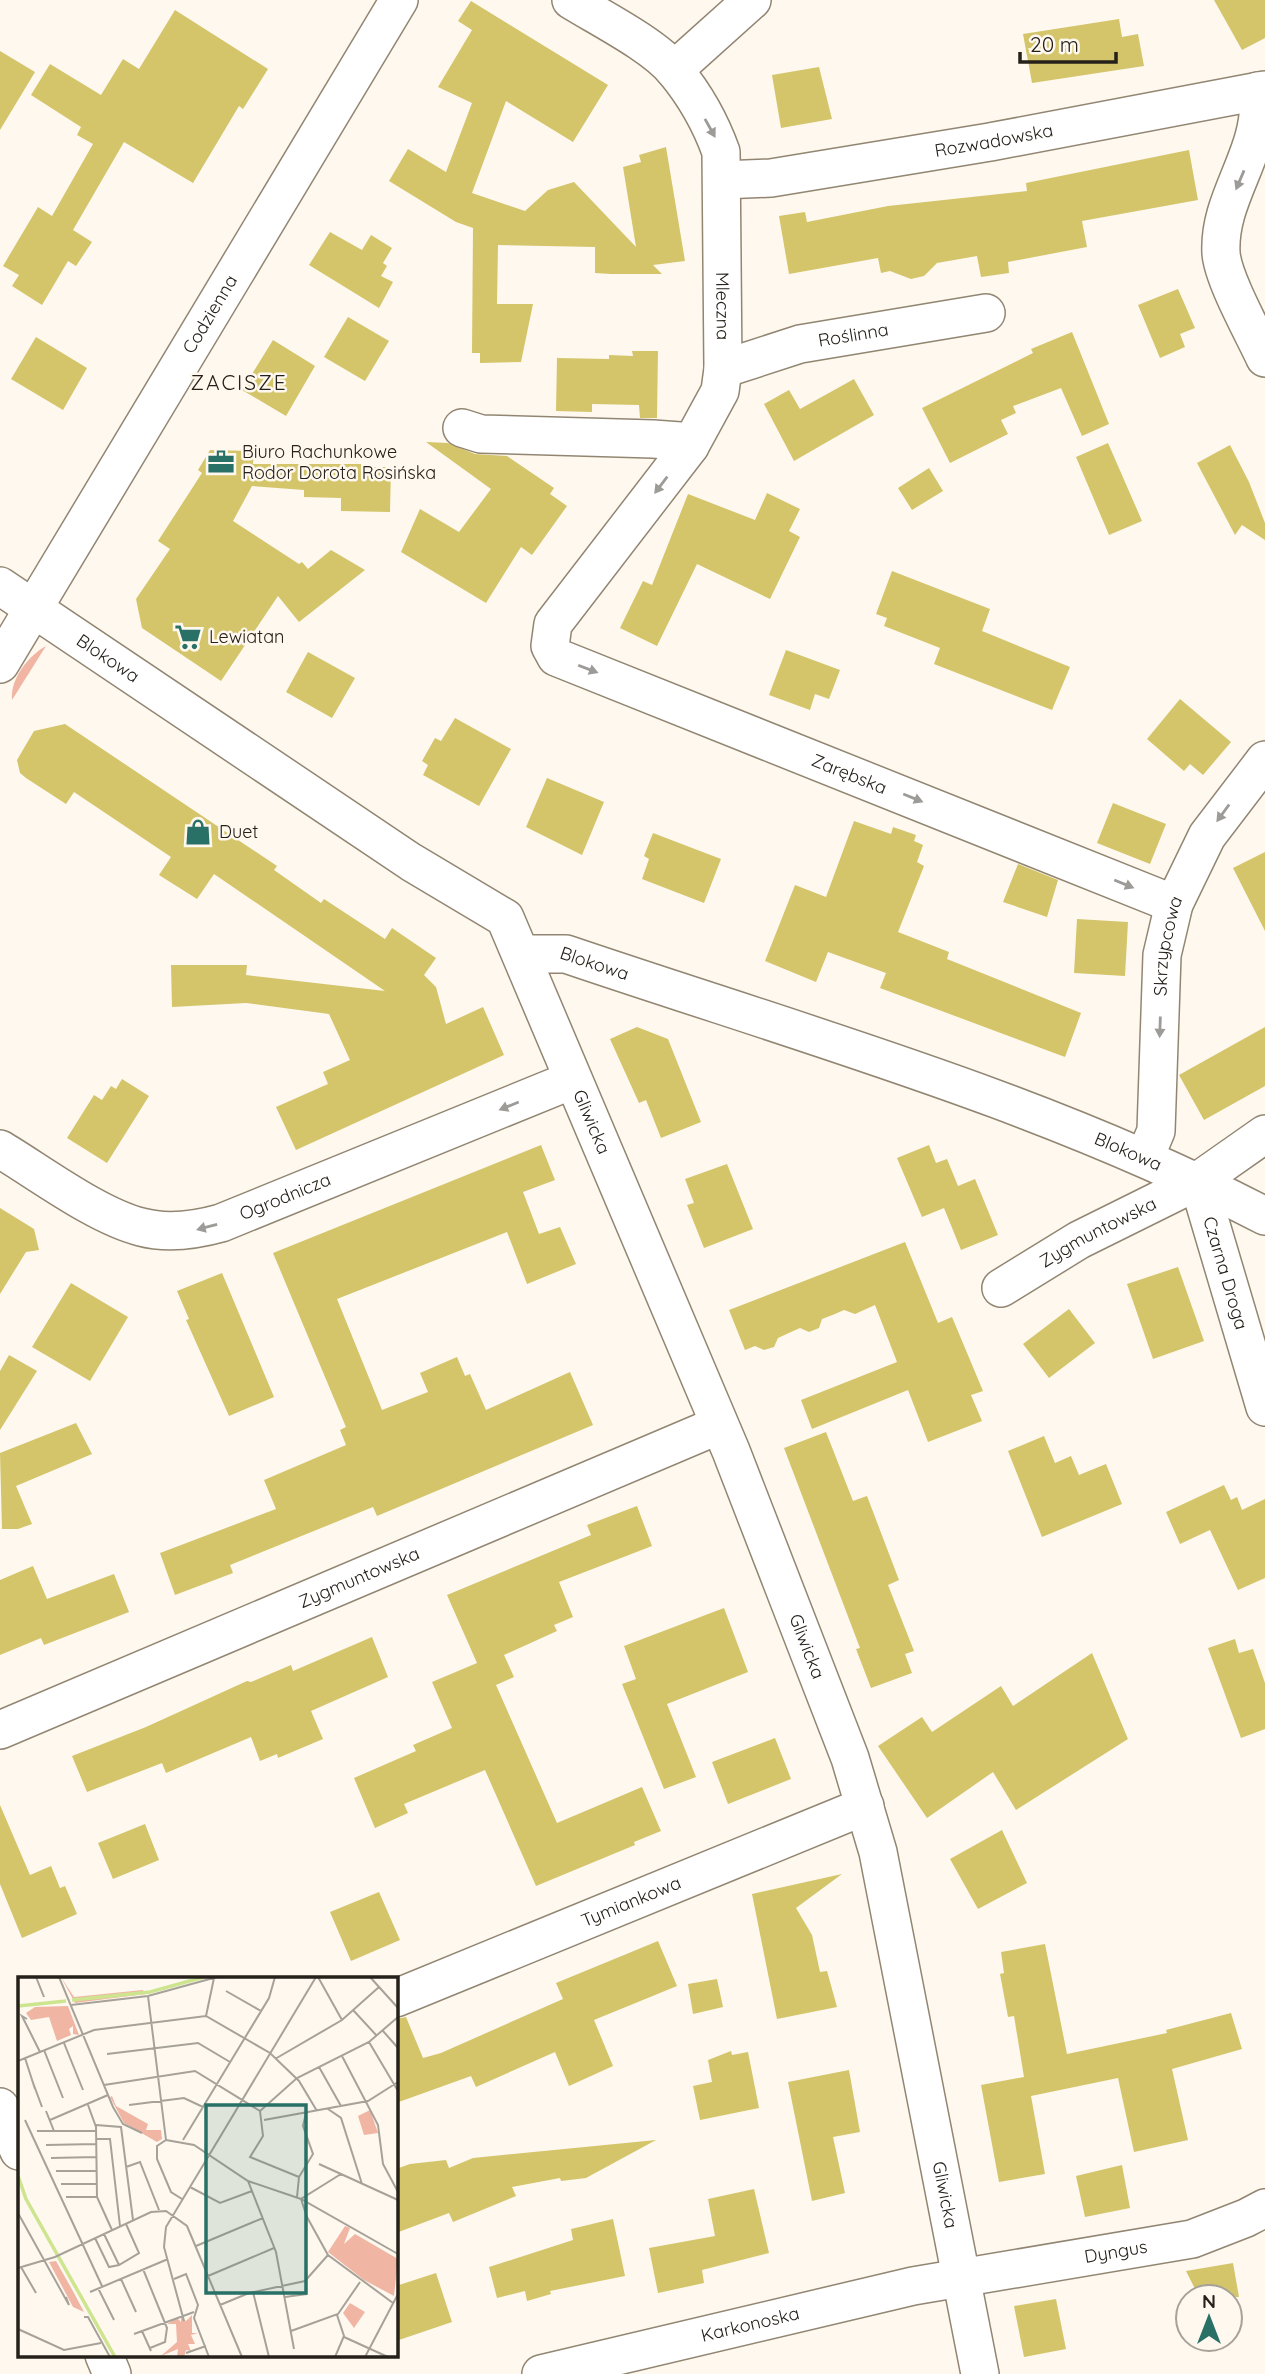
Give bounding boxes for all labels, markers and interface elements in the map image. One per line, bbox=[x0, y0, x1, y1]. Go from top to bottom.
scale bar bbox=[1020, 21, 1116, 65]
text: 20 m bbox=[1030, 31, 1079, 57]
one-way arrow bbox=[704, 118, 716, 137]
street label: Rozwadowska bbox=[933, 118, 1055, 162]
one-way arrow bbox=[1234, 170, 1246, 190]
street label: Codzienna bbox=[177, 270, 242, 358]
street label: Mleczna bbox=[711, 272, 735, 340]
street label: Roślinna bbox=[816, 317, 890, 352]
district label: ZACISZE bbox=[190, 369, 288, 395]
place label: Biuro Rachunkowe Rodor Dorota Rosińska bbox=[242, 440, 436, 484]
office icon: Biuro Rachunkowe Rodor Dorota Rosińska bbox=[206, 447, 236, 477]
one-way arrow bbox=[654, 475, 669, 493]
supermarket icon: Lewiatan bbox=[173, 622, 203, 652]
place label: Lewiatan bbox=[209, 625, 284, 648]
street label: Blokowa bbox=[72, 629, 144, 687]
one-way arrow bbox=[577, 663, 598, 674]
street label: Zarębska bbox=[808, 748, 890, 799]
one-way arrow bbox=[903, 792, 924, 803]
one-way arrow bbox=[1216, 804, 1230, 823]
shop icon: Duet bbox=[183, 817, 213, 847]
place label: Duet bbox=[219, 820, 258, 843]
one-way arrow bbox=[1114, 878, 1135, 889]
street label: Skrzypcowa bbox=[1149, 892, 1187, 996]
street label: Blokowa bbox=[557, 941, 632, 985]
one-way arrow bbox=[1154, 1016, 1166, 1038]
street label: Gliwicka bbox=[568, 1086, 616, 1157]
one-way arrow bbox=[499, 1100, 519, 1112]
street label: Blokowa bbox=[1091, 1127, 1166, 1176]
street label: Ogrodnicza bbox=[236, 1168, 334, 1225]
street label: Zygmuntowska bbox=[1035, 1191, 1160, 1273]
street label: Czarna Droga bbox=[1198, 1214, 1253, 1332]
one-way arrow bbox=[196, 1222, 218, 1233]
street label: Zygmuntowska bbox=[295, 1541, 423, 1613]
street label: Gliwicka bbox=[784, 1610, 830, 1682]
street label: Tymiankowa bbox=[578, 1871, 684, 1932]
inset map bbox=[18, 1977, 397, 2356]
street label: Gliwicka bbox=[928, 2159, 963, 2230]
street label: Dyngus bbox=[1083, 2235, 1149, 2268]
north arrow bbox=[1174, 2283, 1244, 2353]
text: N bbox=[1202, 2289, 1216, 2313]
street label: Karkonoska bbox=[699, 2301, 802, 2347]

